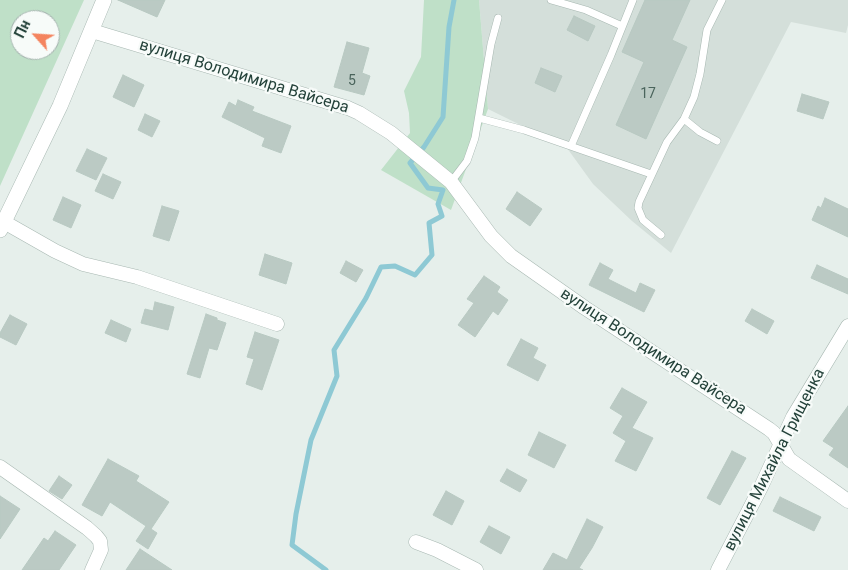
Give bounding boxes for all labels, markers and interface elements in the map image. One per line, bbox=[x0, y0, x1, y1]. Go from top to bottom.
north arrow bbox=[10, 10, 60, 60]
text: Пн bbox=[11, 17, 34, 40]
street label: вулиця Володимира Вайсера bbox=[137, 36, 351, 118]
house number: 5 bbox=[348, 73, 356, 89]
house number: 17 bbox=[640, 86, 656, 102]
street label: вулиця Володимира Вайсера bbox=[556, 285, 750, 419]
street label: вулиця Михайла Грищенка bbox=[721, 366, 829, 554]

